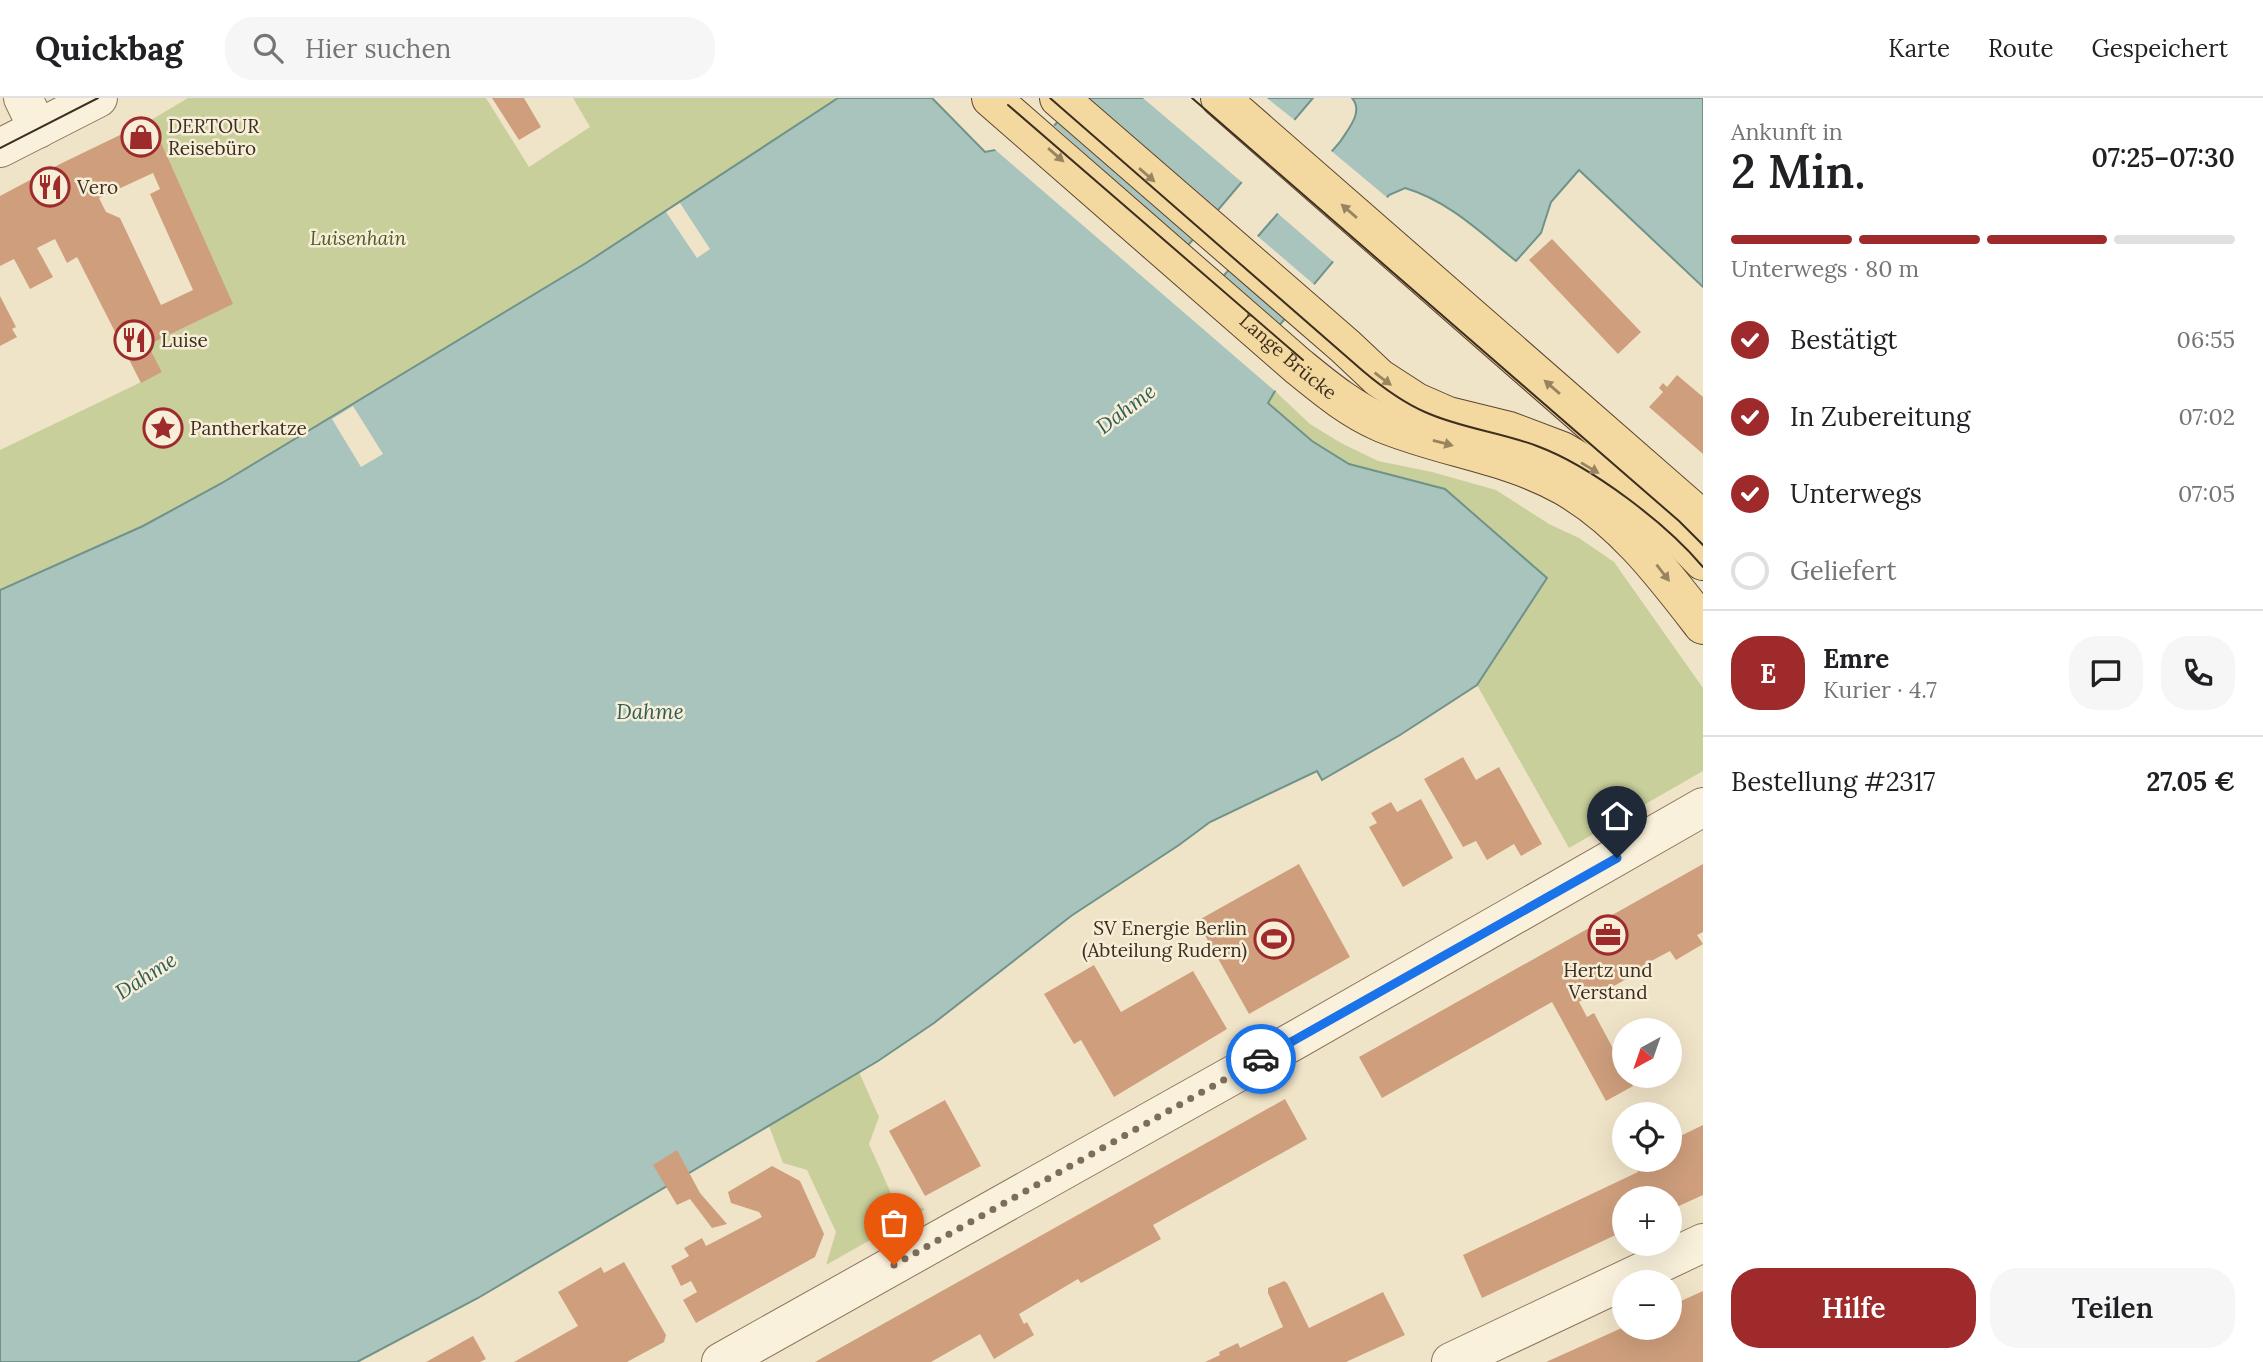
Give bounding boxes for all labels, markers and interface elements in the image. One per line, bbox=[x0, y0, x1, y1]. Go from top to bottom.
search box bbox=[225, 17, 715, 80]
text: Quickbag bbox=[35, 27, 183, 69]
icon: search bbox=[249, 29, 287, 67]
text: Hier suchen bbox=[305, 32, 451, 65]
text: Karte bbox=[1888, 33, 1950, 64]
text: Route bbox=[1988, 33, 2054, 64]
text: Gespeichert bbox=[2092, 33, 2228, 64]
place label: DERTOUR Reisebüro bbox=[168, 114, 259, 160]
shop icon: DERTOUR Reisebüro bbox=[120, 116, 162, 158]
text: Ankunft in bbox=[1731, 117, 1843, 146]
text: 07:25–07:30 bbox=[2092, 141, 2235, 174]
text: 2 Min. bbox=[1731, 142, 1865, 201]
one-way arrow bbox=[1047, 147, 1064, 162]
restaurant icon: Vero bbox=[29, 166, 71, 208]
one-way arrow bbox=[1139, 167, 1156, 182]
place label: Vero bbox=[76, 175, 118, 199]
one-way arrow bbox=[1341, 203, 1358, 219]
park label: Luisenhain bbox=[310, 226, 406, 250]
text: Unterwegs · 80 m bbox=[1731, 254, 1919, 283]
street label: Lange Brücke bbox=[1235, 309, 1342, 405]
restaurant icon: Luise bbox=[113, 319, 155, 361]
icon: check bbox=[1731, 321, 1769, 359]
text: Bestätigt bbox=[1790, 323, 1897, 356]
text: 06:55 bbox=[2177, 325, 2235, 354]
place label: Luise bbox=[161, 328, 208, 352]
one-way arrow bbox=[1374, 372, 1392, 386]
water label: Dahme bbox=[1091, 378, 1161, 440]
one-way arrow bbox=[1543, 380, 1560, 395]
icon: check bbox=[1731, 398, 1769, 436]
text: In Zubereitung bbox=[1790, 400, 1970, 433]
text: 07:02 bbox=[2178, 402, 2235, 431]
place icon: Pantherkatze bbox=[142, 407, 184, 449]
place label: Pantherkatze bbox=[190, 416, 307, 440]
one-way arrow bbox=[1433, 438, 1454, 448]
one-way arrow bbox=[1581, 462, 1600, 475]
icon: check bbox=[1731, 475, 1769, 513]
text: Unterwegs bbox=[1790, 477, 1922, 510]
text: 07:05 bbox=[2178, 479, 2235, 508]
text: Geliefert bbox=[1790, 554, 1897, 587]
one-way arrow bbox=[1656, 564, 1670, 582]
button: chat bbox=[2069, 636, 2143, 710]
button: phone bbox=[2161, 636, 2235, 710]
text: Emre bbox=[1823, 642, 1889, 675]
text: E bbox=[1760, 657, 1776, 690]
text: Kurier · 4.7 bbox=[1823, 675, 1937, 704]
water label: Dahme bbox=[616, 698, 684, 725]
text: Bestellung #2317 bbox=[1731, 765, 1935, 798]
text: 27.05 € bbox=[2146, 765, 2235, 798]
pin bbox=[1587, 786, 1647, 858]
icon: home bbox=[1598, 797, 1636, 835]
office icon: Hertz und Verstand bbox=[1587, 914, 1629, 956]
place label: SV Energie Berlin (Abteilung Rudern) bbox=[1082, 916, 1247, 963]
sports icon: SV Energie Berlin (Abteilung Rudern) bbox=[1253, 918, 1295, 960]
water label: Dahme bbox=[110, 946, 181, 1005]
place label: Hertz und Verstand bbox=[1563, 958, 1653, 1004]
north arrow bbox=[1612, 1018, 1682, 1088]
map controls bbox=[1612, 1018, 1682, 1340]
courier bbox=[1226, 1024, 1296, 1094]
icon: car bbox=[1242, 1040, 1280, 1078]
button: locate bbox=[1612, 1102, 1682, 1172]
button: + bbox=[1612, 1186, 1682, 1256]
pin bbox=[864, 1193, 924, 1265]
icon: bag bbox=[875, 1204, 913, 1242]
button: Hilfe bbox=[1731, 1268, 1976, 1348]
button: Teilen bbox=[1990, 1268, 2235, 1348]
button: − bbox=[1612, 1270, 1682, 1340]

